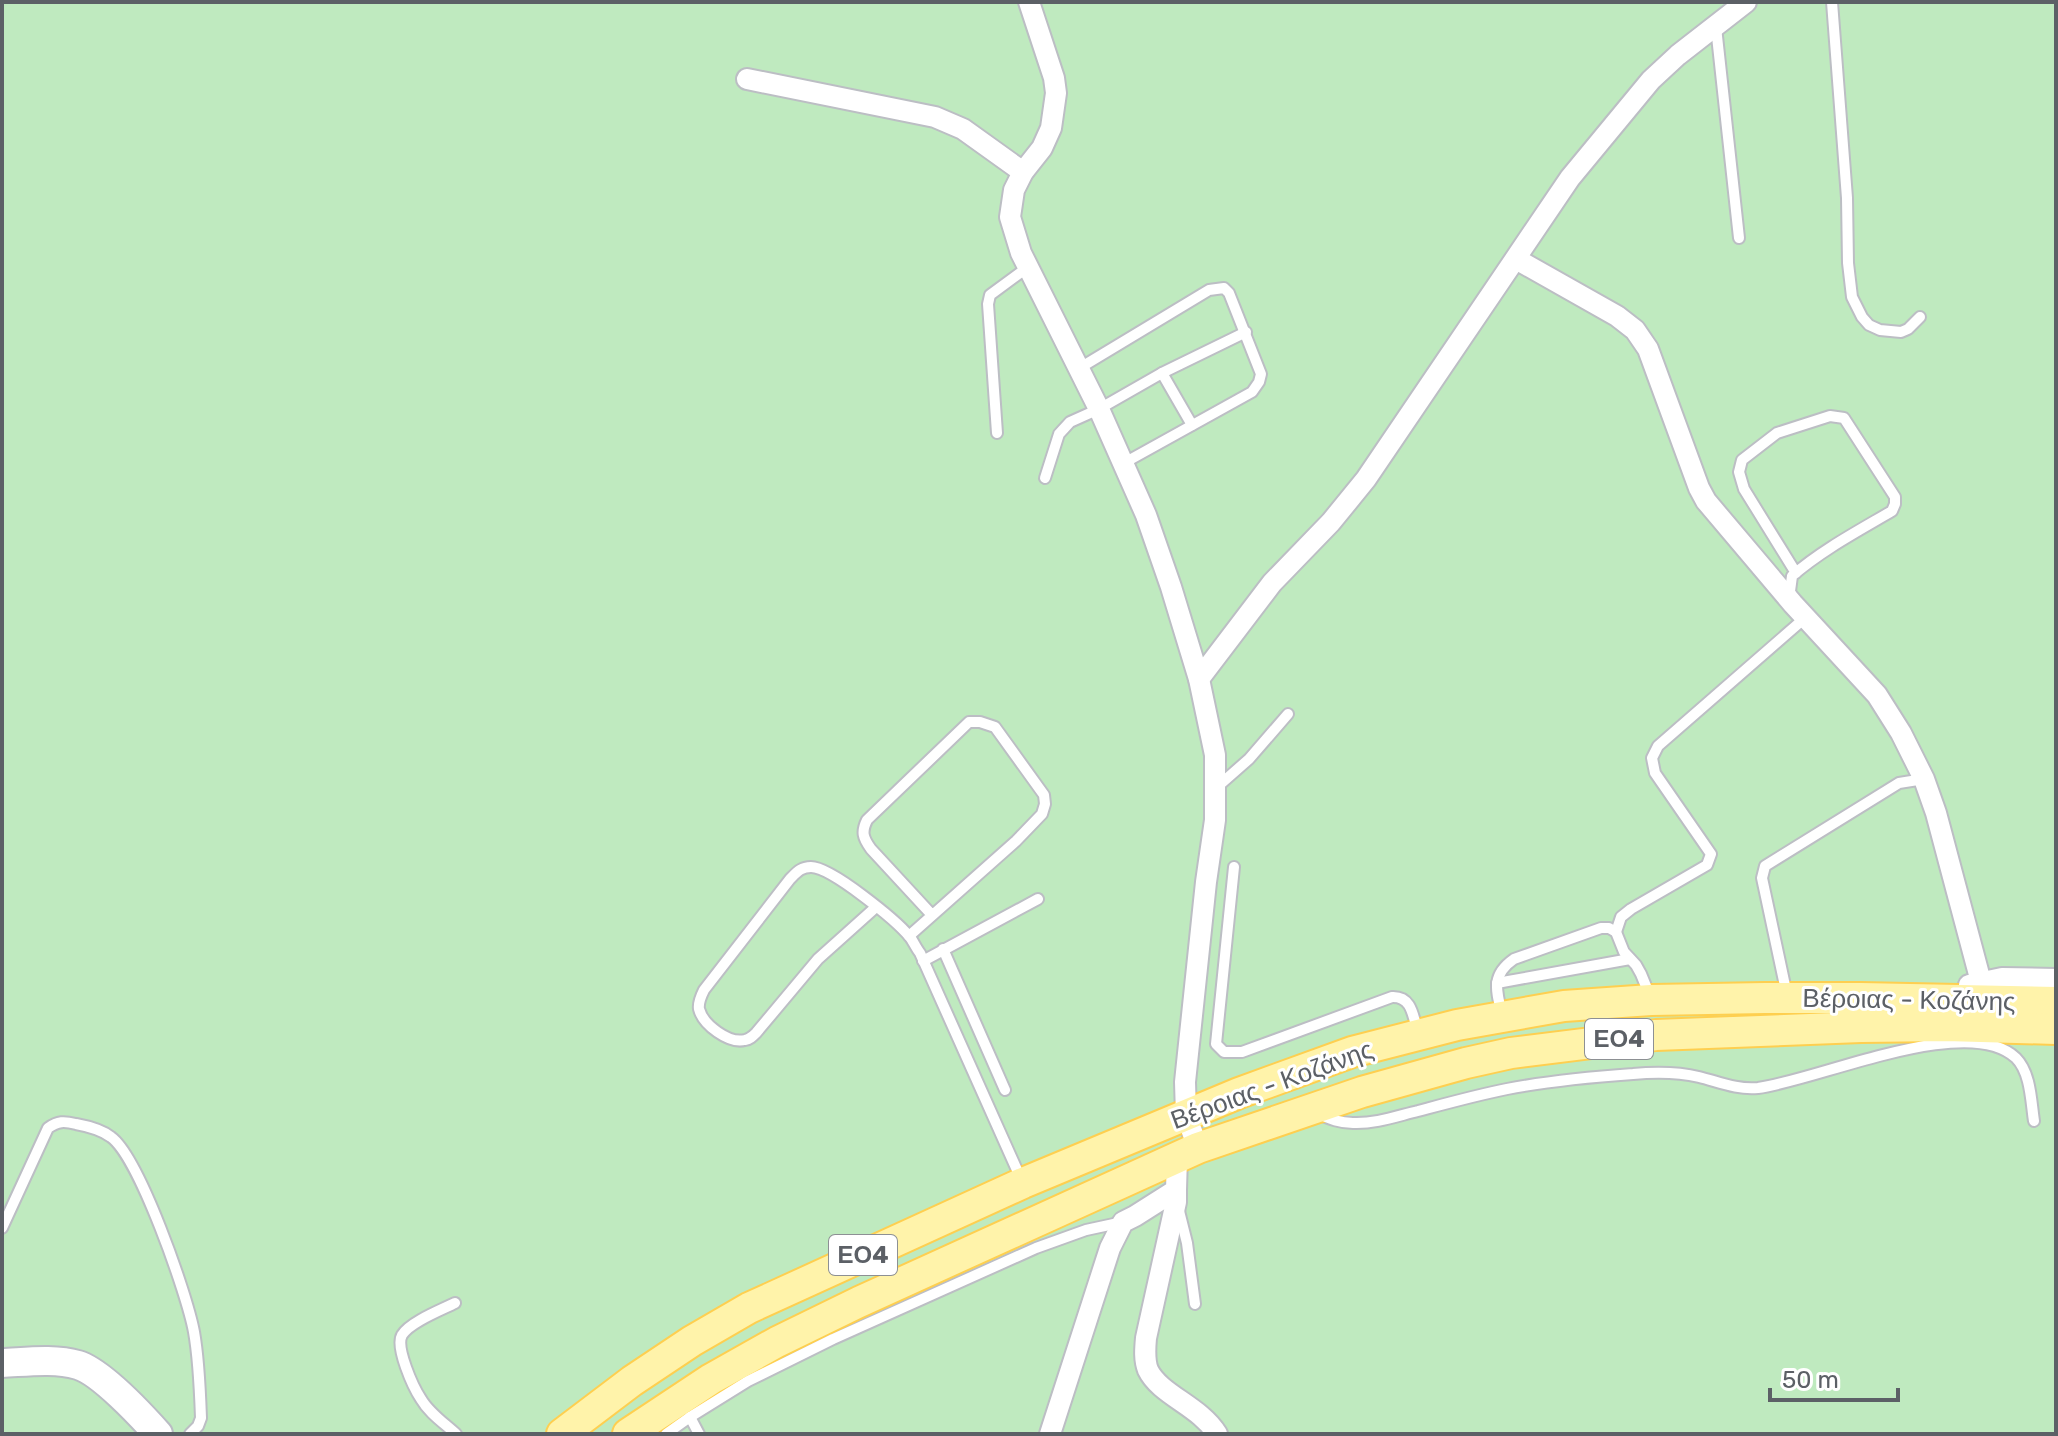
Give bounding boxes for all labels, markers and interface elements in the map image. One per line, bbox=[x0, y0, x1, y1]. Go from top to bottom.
street label: Βέροιας - Κοζάνης bbox=[1802, 983, 2016, 1017]
road number: ΕΟ4 bbox=[1585, 1019, 1653, 1059]
street label: Βέροιας - Κοζάνης bbox=[1167, 1034, 1377, 1136]
road number: ΕΟ4 bbox=[829, 1235, 897, 1275]
scale bar bbox=[1770, 1352, 1898, 1402]
text: 50 m bbox=[1782, 1366, 1839, 1394]

